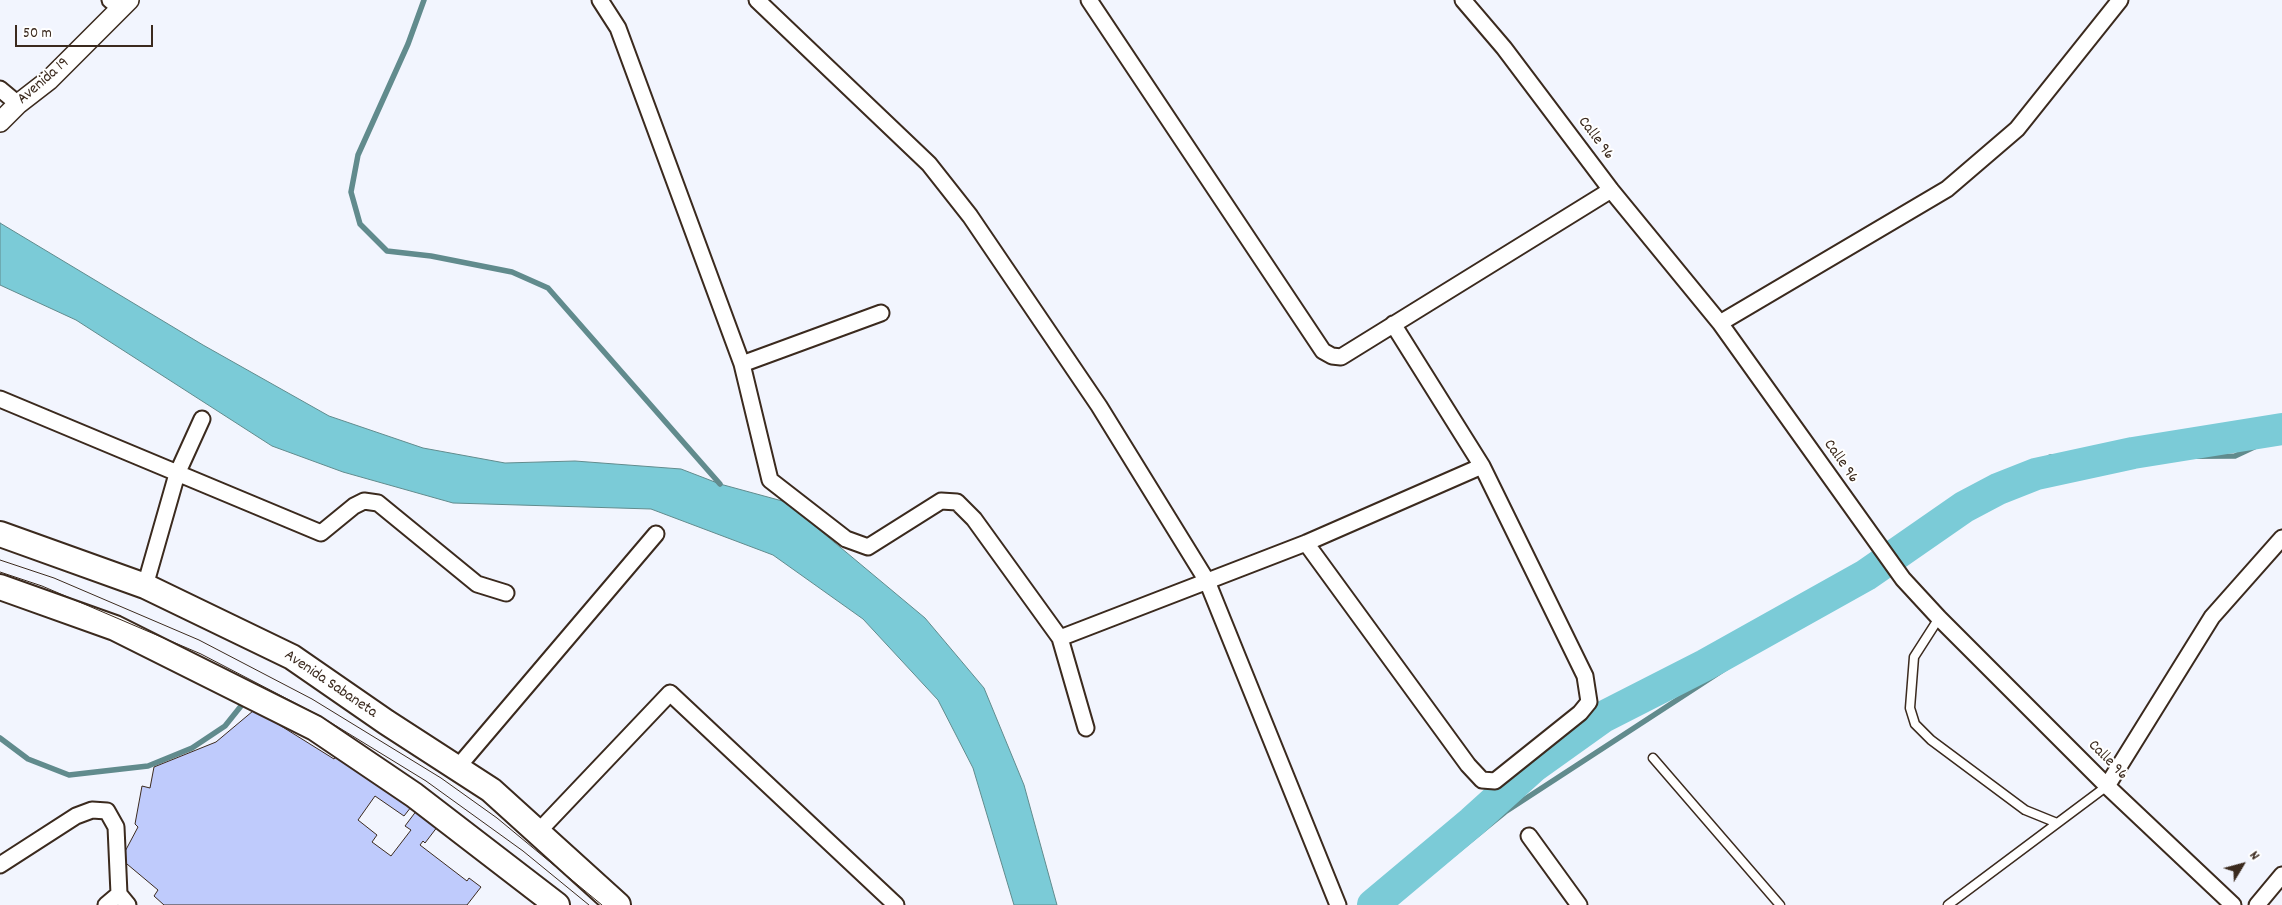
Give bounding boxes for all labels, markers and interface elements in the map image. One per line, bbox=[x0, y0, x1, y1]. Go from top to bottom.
scale bar bbox=[18, 15, 155, 47]
text: 50 m bbox=[23, 23, 52, 45]
street label: Avenida 19 bbox=[14, 54, 74, 110]
street label: Calle 96 bbox=[1573, 114, 1617, 164]
street label: Calle 96 bbox=[1818, 436, 1862, 488]
street label: Avenida Sabaneta bbox=[280, 647, 380, 723]
street label: Calle 96 bbox=[2083, 737, 2131, 785]
north arrow bbox=[2217, 840, 2267, 890]
text: N bbox=[2244, 847, 2264, 865]

